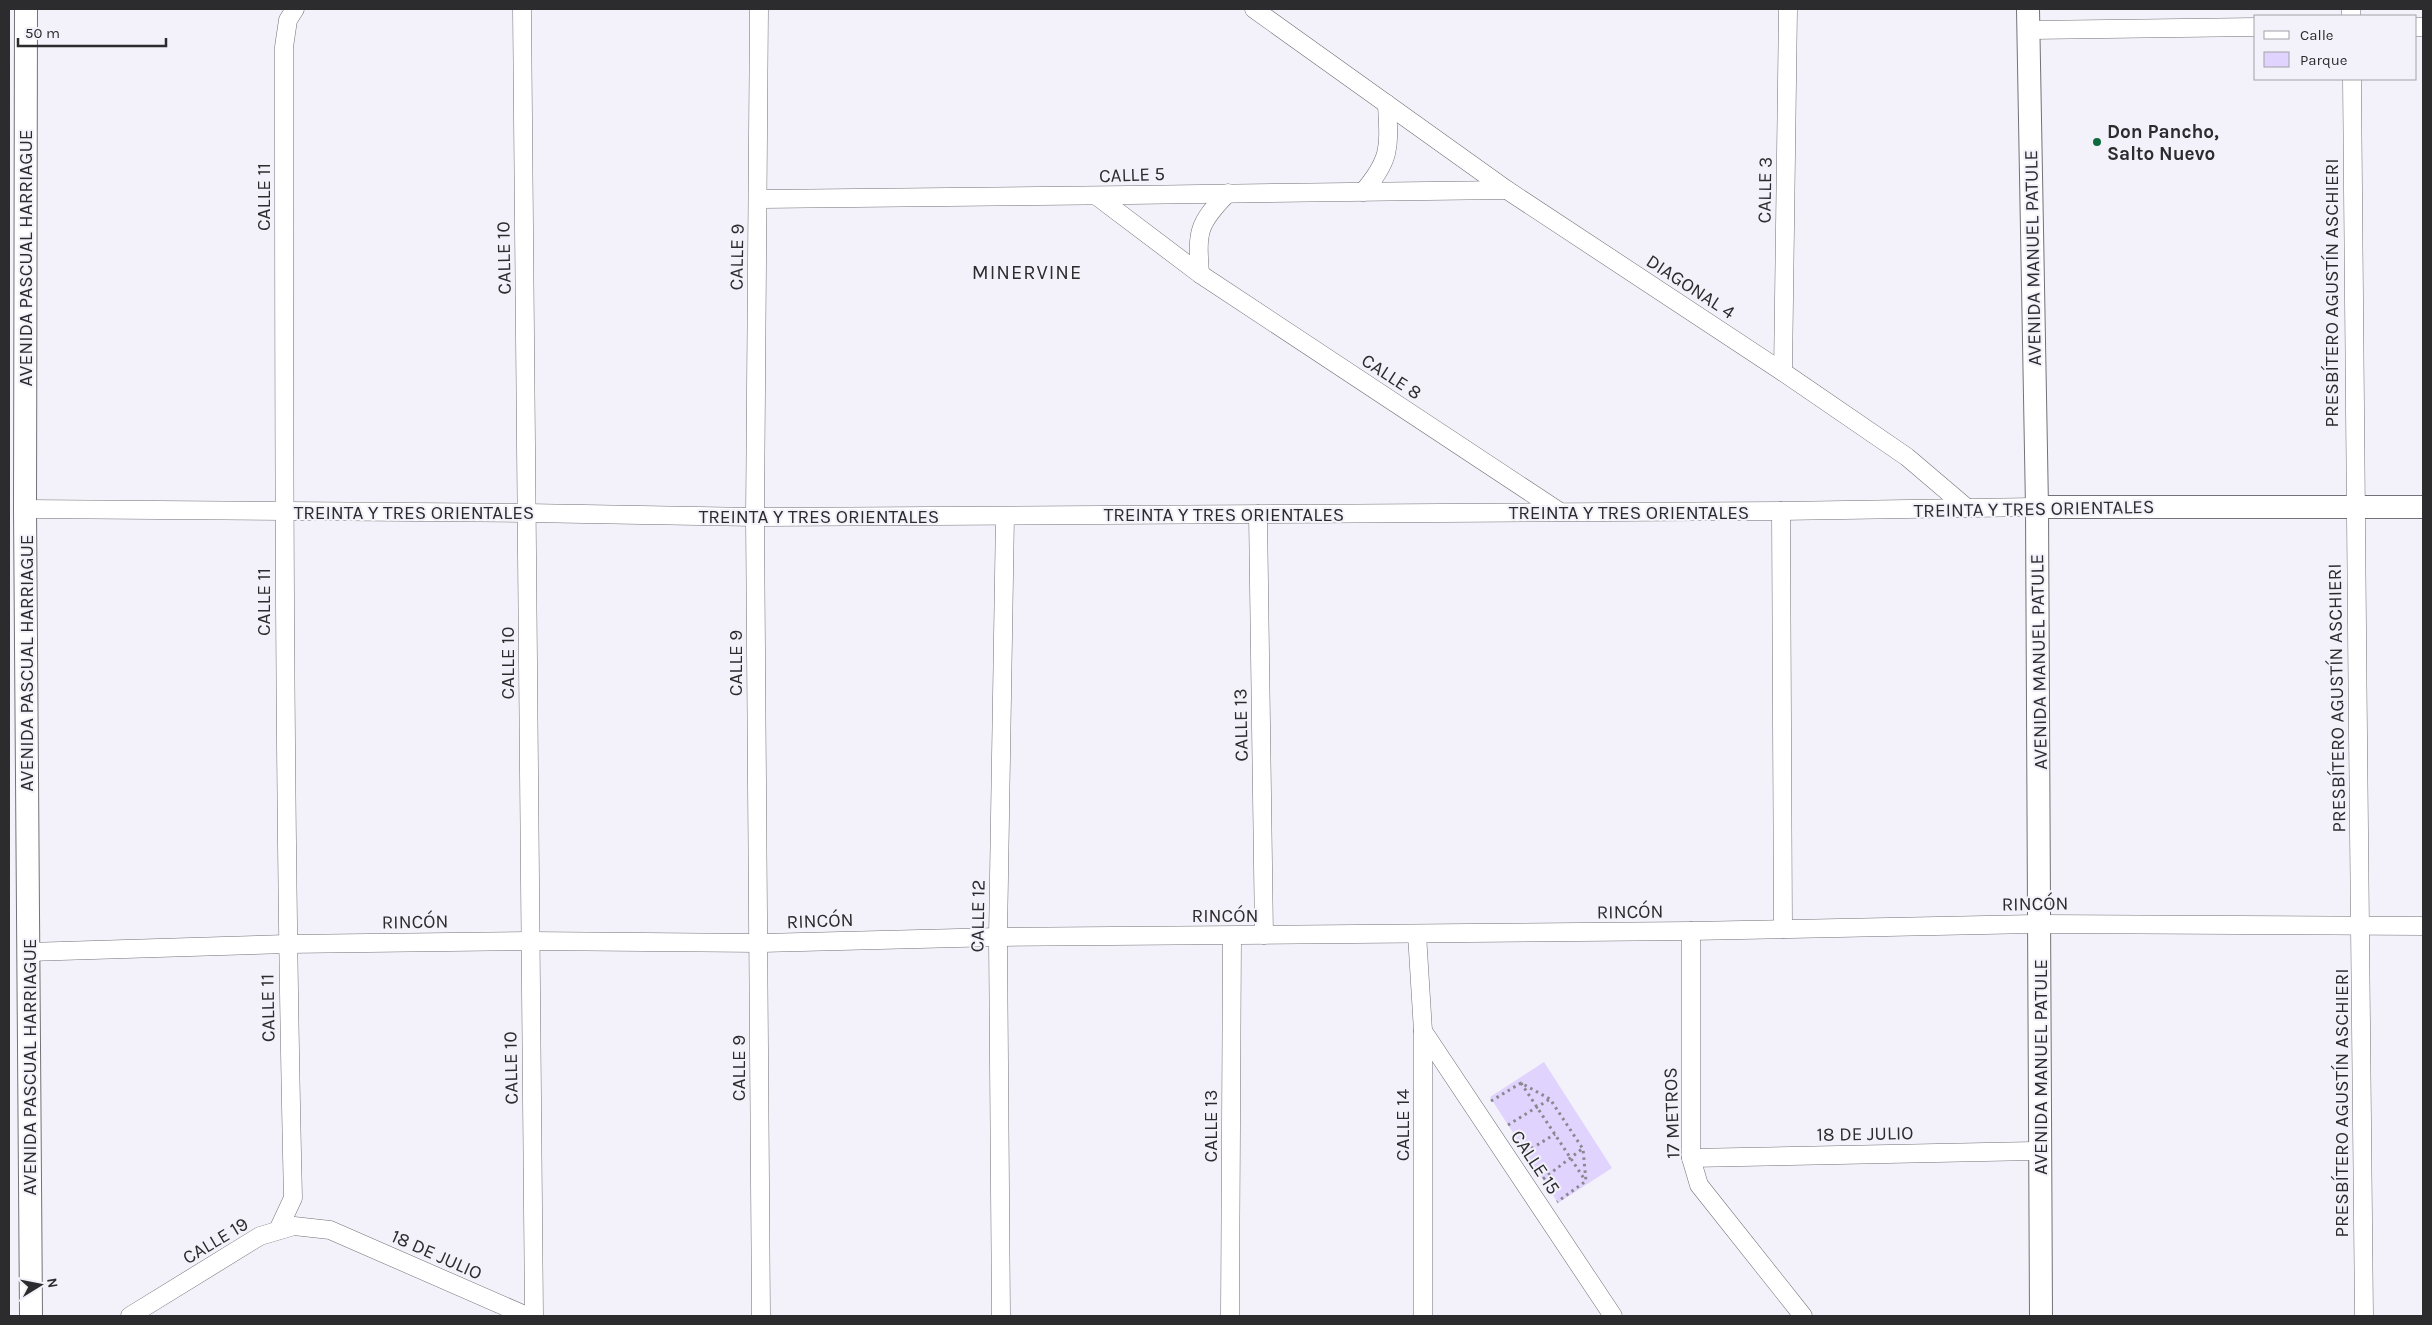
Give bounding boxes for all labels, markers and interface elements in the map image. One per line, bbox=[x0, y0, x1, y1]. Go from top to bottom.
scale bar bbox=[18, 15, 165, 47]
legend bbox=[2254, 15, 2417, 80]
text: 50 m bbox=[25, 24, 60, 42]
text: Calle bbox=[2300, 26, 2334, 44]
text: Parque bbox=[2300, 51, 2348, 69]
place label: Don Pancho, Salto Nuevo bbox=[2107, 121, 2219, 165]
street label: AVENIDA PASCUAL HARRIAGUE bbox=[15, 129, 37, 387]
marker: Don Pancho, Salto Nuevo bbox=[2091, 136, 2103, 148]
street label: AVENIDA MANUEL PATULE bbox=[2020, 150, 2046, 366]
street label: CALLE 3 bbox=[1753, 156, 1777, 224]
street label: PRESBÍTERO AGUSTÍN ASCHIERI bbox=[2320, 158, 2343, 428]
street label: CALLE 11 bbox=[253, 163, 275, 231]
street label: CALLE 5 bbox=[1099, 163, 1166, 187]
street label: CALLE 10 bbox=[492, 221, 516, 295]
street label: CALLE 9 bbox=[725, 224, 749, 290]
street label: DIAGONAL 4 bbox=[1642, 250, 1739, 324]
district label: MINERVINE bbox=[972, 261, 1082, 284]
street label: CALLE 8 bbox=[1357, 349, 1426, 404]
street label: TREINTA Y TRES ORIENTALES bbox=[1914, 496, 2155, 522]
street label: TREINTA Y TRES ORIENTALES bbox=[294, 502, 534, 524]
street label: TREINTA Y TRES ORIENTALES bbox=[1509, 502, 1749, 524]
street label: TREINTA Y TRES ORIENTALES bbox=[1104, 504, 1344, 526]
street label: TREINTA Y TRES ORIENTALES bbox=[699, 506, 939, 528]
street label: AVENIDA PASCUAL HARRIAGUE bbox=[16, 534, 38, 792]
street label: AVENIDA MANUEL PATULE bbox=[2026, 554, 2052, 770]
street label: PRESBÍTERO AGUSTÍN ASCHIERI bbox=[2323, 563, 2350, 833]
street label: CALLE 11 bbox=[253, 568, 275, 636]
street label: CALLE 10 bbox=[497, 626, 519, 700]
street label: CALLE 9 bbox=[725, 630, 747, 696]
street label: CALLE 13 bbox=[1229, 688, 1253, 762]
street label: CALLE 12 bbox=[966, 879, 990, 953]
street label: RINCÓN bbox=[2001, 891, 2069, 916]
street label: RINCÓN bbox=[1596, 899, 1664, 924]
street label: RINCÓN bbox=[1192, 904, 1258, 927]
street label: RINCÓN bbox=[786, 908, 854, 933]
street label: RINCÓN bbox=[381, 909, 449, 934]
street label: AVENIDA PASCUAL HARRIAGUE bbox=[19, 938, 41, 1196]
street label: AVENIDA MANUEL PATULE bbox=[2030, 959, 2052, 1175]
street label: PRESBÍTERO AGUSTÍN ASCHIERI bbox=[2330, 968, 2353, 1238]
street label: CALLE 11 bbox=[256, 974, 280, 1042]
street label: CALLE 10 bbox=[499, 1031, 523, 1105]
street label: CALLE 9 bbox=[728, 1035, 750, 1101]
street label: 17 METROS bbox=[1659, 1067, 1685, 1159]
street label: CALLE 14 bbox=[1392, 1088, 1414, 1161]
street label: CALLE 13 bbox=[1200, 1089, 1222, 1163]
street label: 18 DE JULIO bbox=[1816, 1122, 1914, 1146]
street label: CALLE 15 bbox=[1506, 1126, 1565, 1199]
street label: CALLE 19 bbox=[179, 1213, 252, 1269]
street label: 18 DE JULIO bbox=[388, 1225, 485, 1285]
north arrow bbox=[15, 1260, 65, 1310]
text: N bbox=[43, 1276, 62, 1289]

